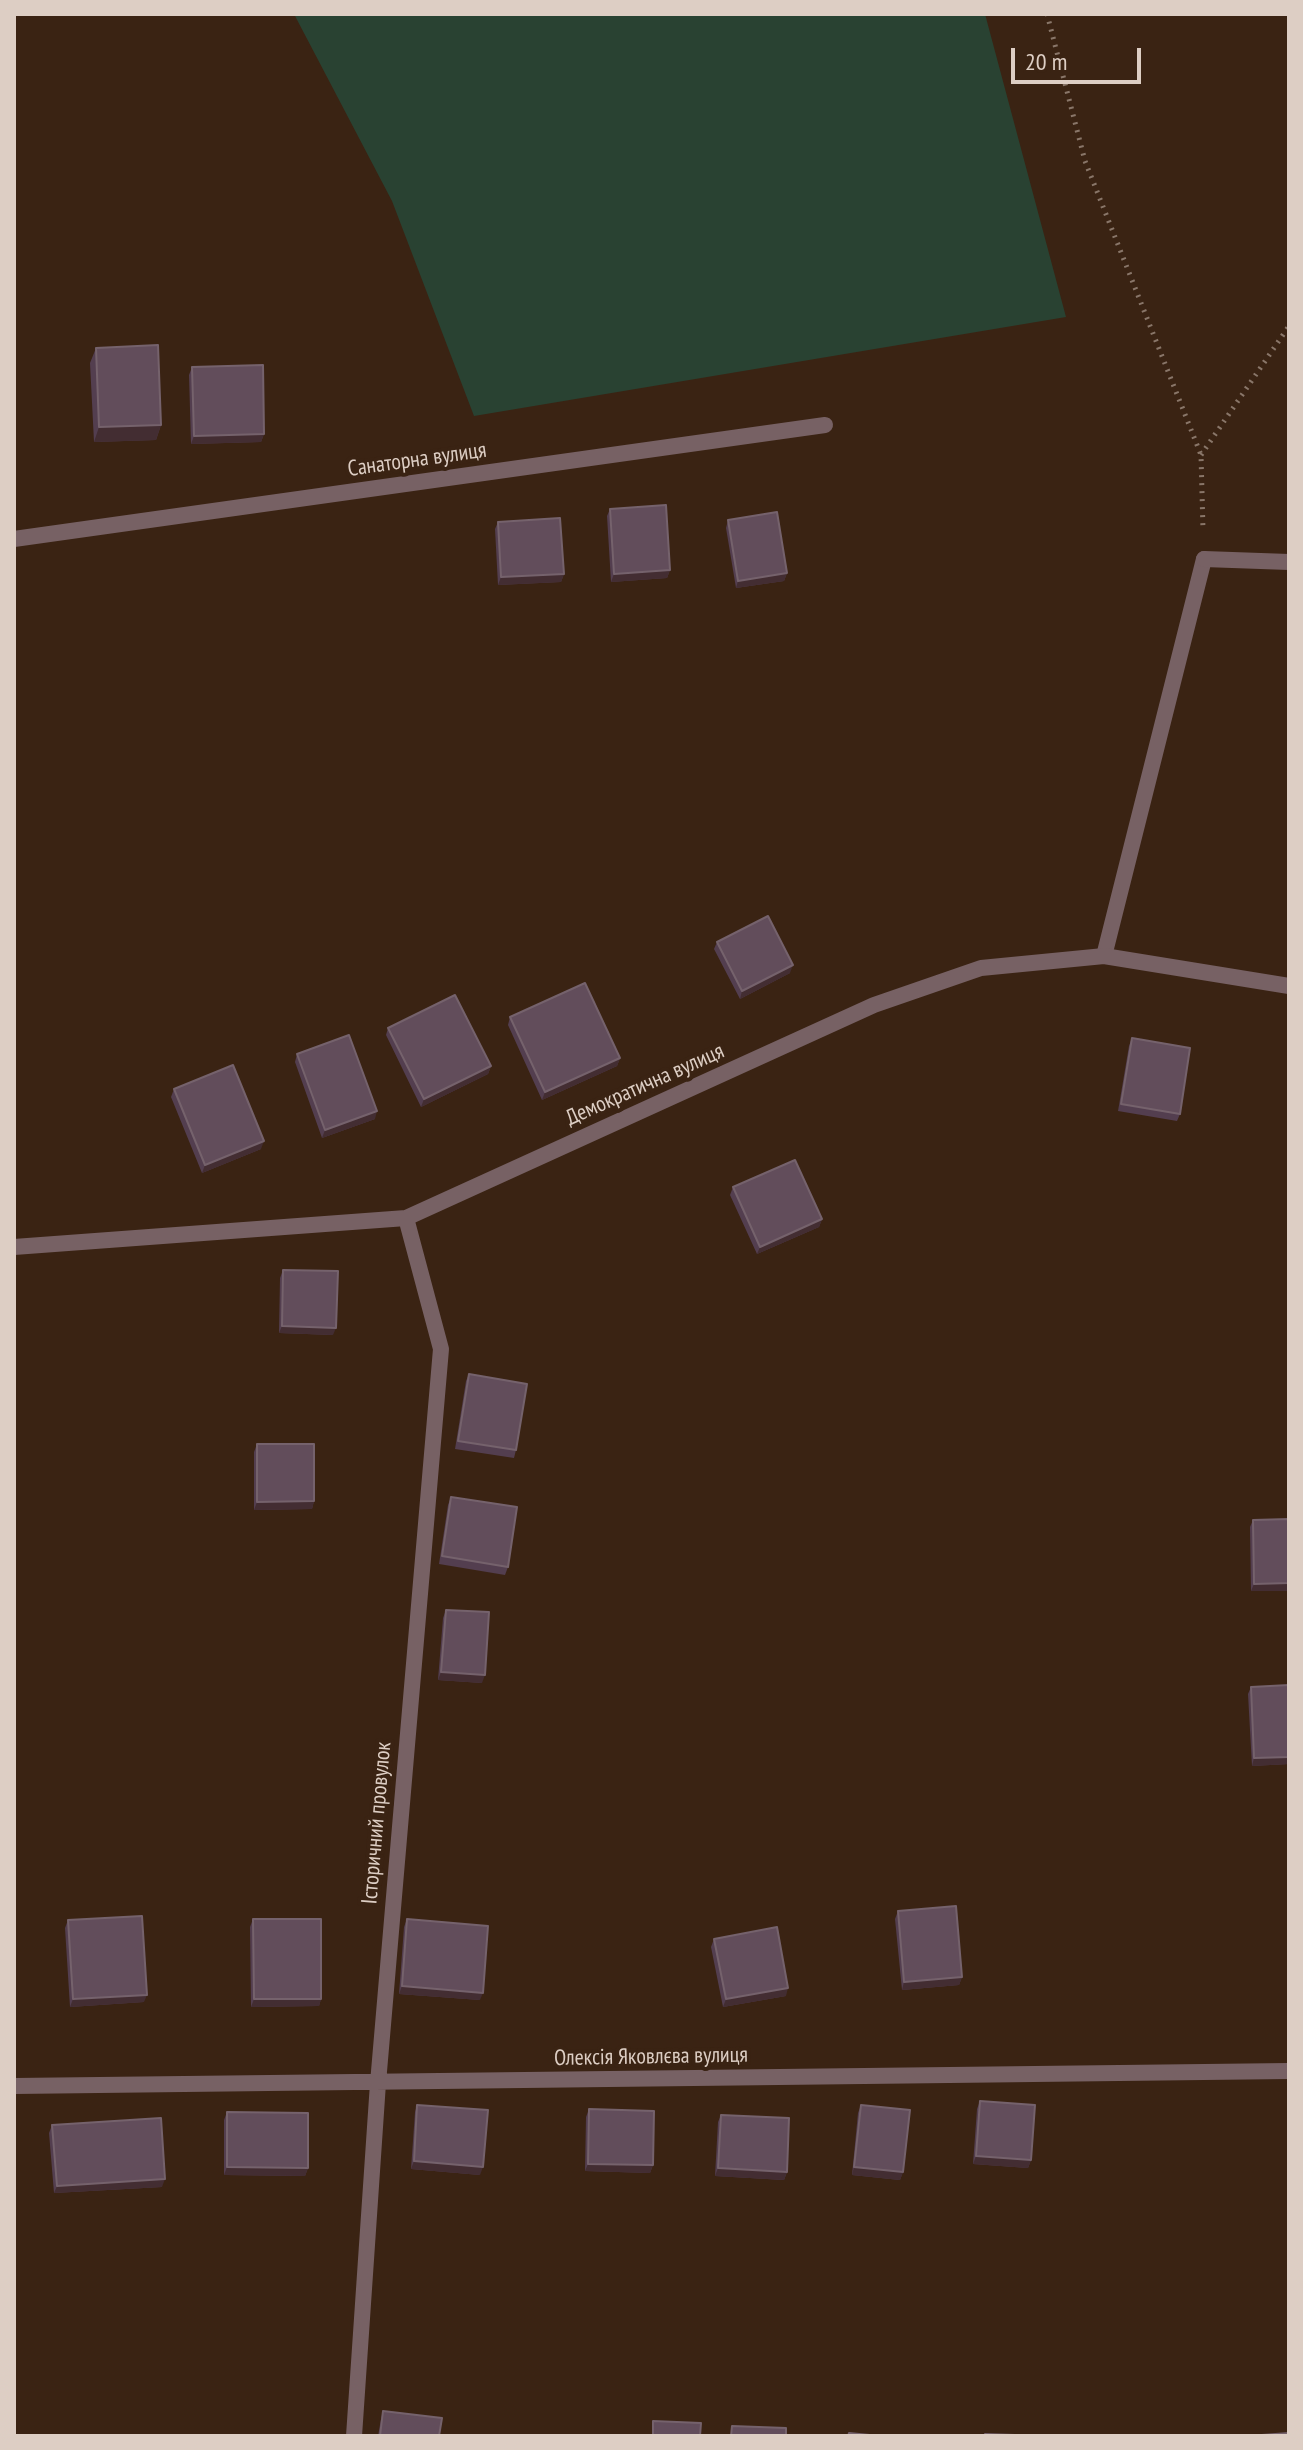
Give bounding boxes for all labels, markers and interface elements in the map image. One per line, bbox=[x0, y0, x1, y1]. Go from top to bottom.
scale bar bbox=[1015, 32, 1145, 82]
text: 20 m bbox=[1025, 46, 1067, 77]
street label: Санаторна вулиця bbox=[346, 437, 488, 483]
street label: Демократична вулиця bbox=[562, 1038, 728, 1132]
street label: Історичний провулок bbox=[357, 1741, 397, 1905]
street label: Олексія Яковлєва вулиця bbox=[554, 2042, 748, 2072]

